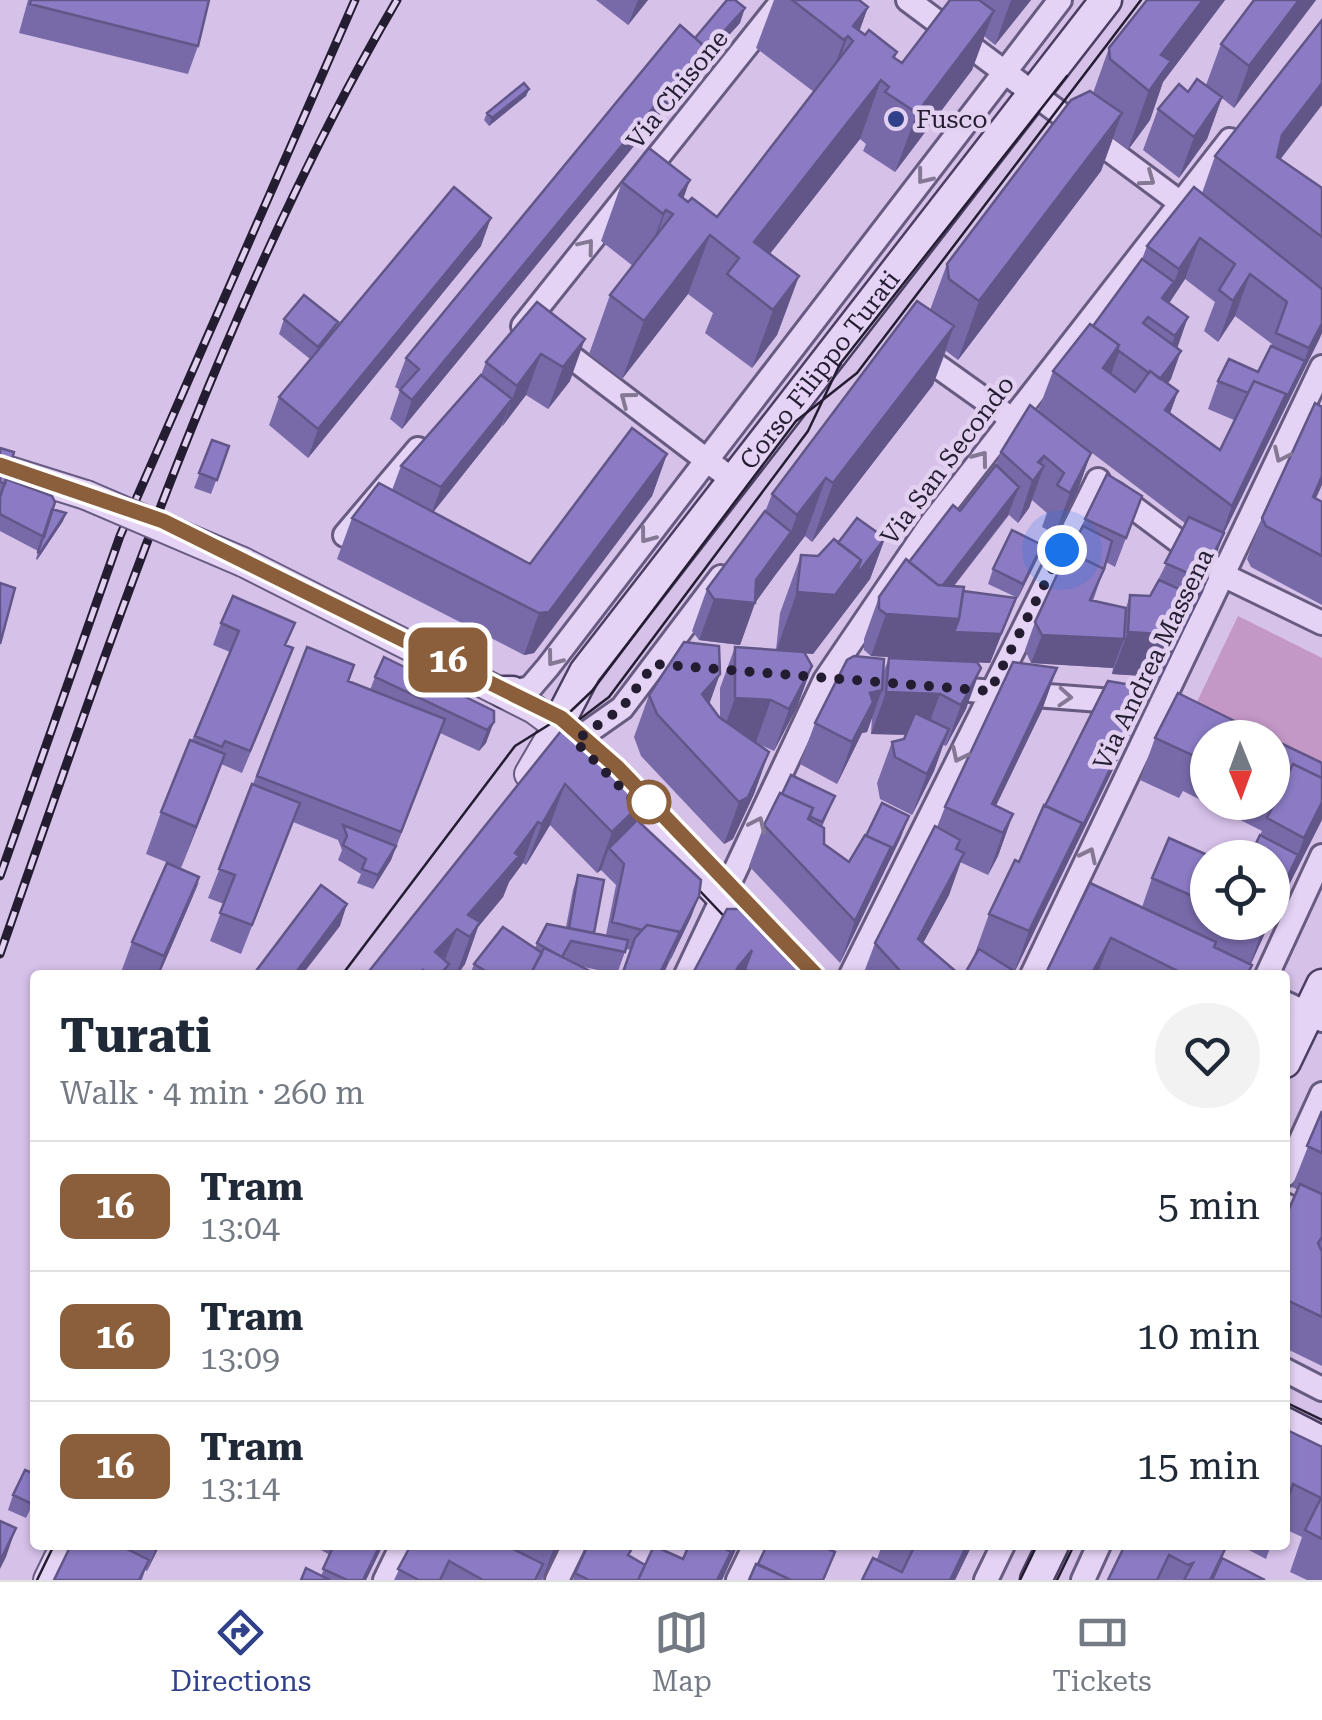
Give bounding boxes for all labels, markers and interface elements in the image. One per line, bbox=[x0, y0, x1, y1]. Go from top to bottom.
street label: Via Chisone bbox=[621, 24, 734, 155]
place label: Fusco bbox=[916, 105, 988, 134]
marker: Fusco bbox=[885, 108, 907, 130]
one-way arrow bbox=[918, 166, 936, 184]
one-way arrow bbox=[1137, 167, 1155, 185]
one-way arrow bbox=[575, 240, 592, 258]
street label: Corso Filippo Turati bbox=[734, 265, 906, 475]
street label: Via San Secondo bbox=[875, 370, 1020, 550]
one-way arrow bbox=[620, 393, 638, 410]
one-way arrow bbox=[1273, 445, 1293, 463]
one-way arrow bbox=[970, 451, 987, 469]
one-way arrow bbox=[641, 525, 658, 543]
your location bbox=[1037, 525, 1087, 575]
street label: Via Andrea Massena bbox=[1087, 543, 1220, 775]
line badge: 16 bbox=[403, 628, 493, 692]
text: 16 bbox=[428, 640, 468, 681]
one-way arrow bbox=[548, 648, 565, 666]
one-way arrow bbox=[1058, 686, 1074, 707]
north arrow bbox=[1190, 720, 1290, 820]
map controls bbox=[1190, 720, 1290, 940]
one-way arrow bbox=[951, 745, 971, 763]
unlabelled marker bbox=[628, 781, 670, 823]
one-way arrow bbox=[746, 816, 766, 834]
button: locate bbox=[1190, 840, 1290, 940]
one-way arrow bbox=[1077, 848, 1096, 866]
button: heart bbox=[1155, 1003, 1260, 1108]
text: Turati bbox=[60, 1008, 211, 1064]
text: Walk · 4 min · 260 m bbox=[60, 1074, 364, 1112]
text: Tram bbox=[200, 1165, 303, 1209]
text: 5 min bbox=[1158, 1184, 1260, 1228]
text: 16 bbox=[95, 1186, 135, 1227]
text: 13:04 bbox=[200, 1209, 280, 1247]
text: Tram bbox=[200, 1295, 303, 1339]
text: 10 min bbox=[1137, 1314, 1260, 1358]
text: 16 bbox=[95, 1316, 135, 1357]
text: 13:09 bbox=[200, 1339, 280, 1377]
text: Tram bbox=[200, 1425, 303, 1469]
text: 15 min bbox=[1137, 1444, 1260, 1488]
text: 16 bbox=[95, 1446, 135, 1487]
text: 13:14 bbox=[200, 1469, 280, 1507]
tab: Directions bbox=[170, 1605, 311, 1698]
tab: Map bbox=[652, 1605, 712, 1698]
tab: Tickets bbox=[1052, 1605, 1152, 1698]

